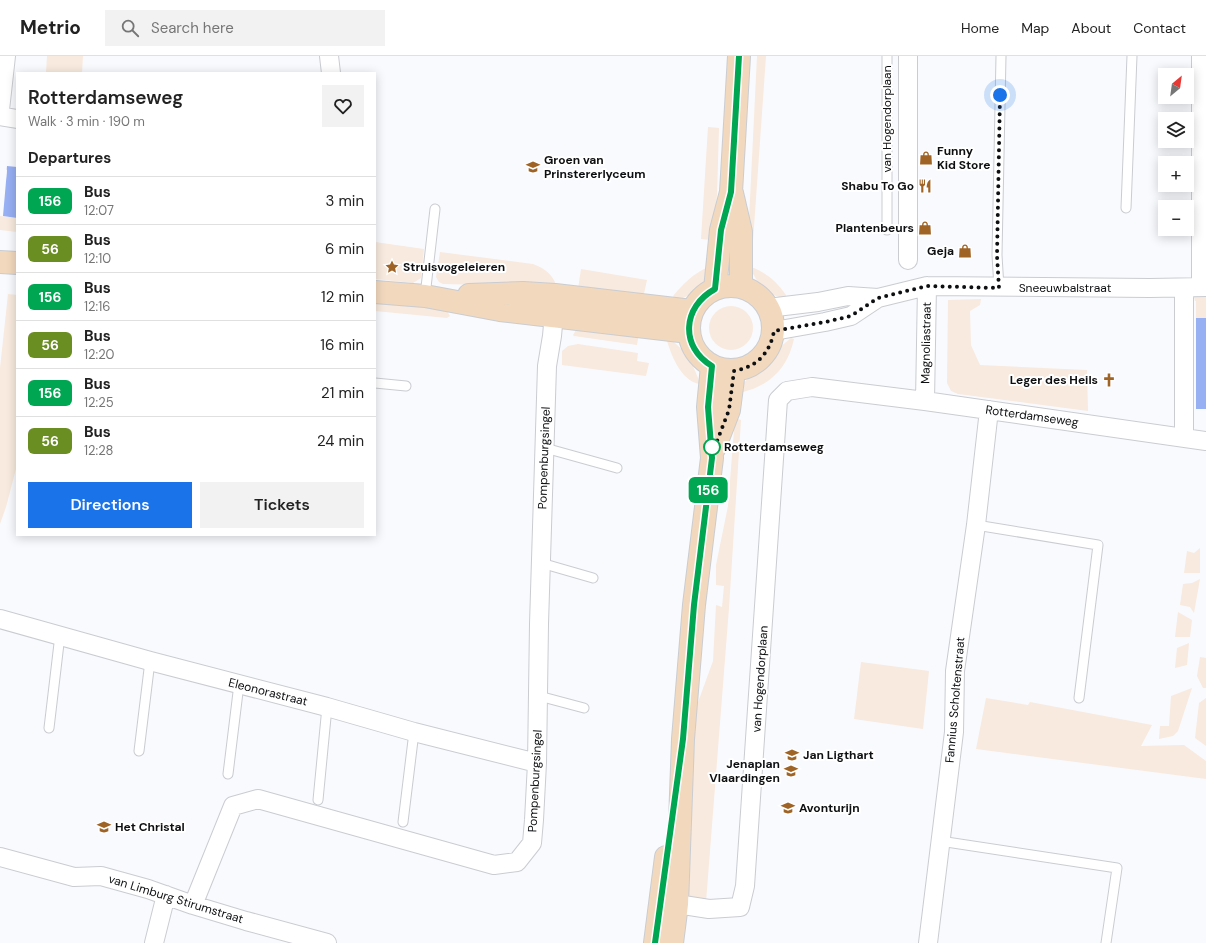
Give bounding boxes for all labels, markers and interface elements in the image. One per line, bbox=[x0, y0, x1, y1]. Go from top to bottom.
search box bbox=[105, 10, 385, 46]
text: Metrio bbox=[20, 15, 81, 40]
icon: search bbox=[119, 17, 141, 39]
text: Search here bbox=[151, 18, 234, 38]
text: Home bbox=[961, 19, 999, 37]
text: Map bbox=[1021, 19, 1049, 37]
text: About bbox=[1071, 19, 1111, 37]
text: Contact bbox=[1133, 19, 1186, 37]
street label: van Hogendorplaan bbox=[879, 65, 895, 173]
north arrow bbox=[1158, 68, 1194, 104]
map controls bbox=[1158, 68, 1194, 236]
text: Rotterdamseweg bbox=[28, 85, 183, 110]
button: heart bbox=[322, 85, 364, 127]
your location bbox=[990, 85, 1010, 105]
button: layers bbox=[1158, 112, 1194, 148]
text: Walk · 3 min · 190 m bbox=[28, 113, 145, 130]
place label: Funny Kid Store bbox=[937, 143, 990, 173]
text: Departures bbox=[28, 148, 111, 168]
shop icon: Funny Kid Store bbox=[918, 150, 934, 166]
place label: Groen van Prinstererlyceum bbox=[544, 152, 646, 182]
button: + bbox=[1158, 156, 1194, 192]
school or university icon: Groen van Prinstererlyceum bbox=[525, 159, 541, 175]
place label: Shabu To Go bbox=[841, 178, 914, 194]
restaurant icon: Shabu To Go bbox=[917, 178, 933, 194]
text: Bus bbox=[84, 182, 111, 202]
text: 3 min bbox=[326, 191, 364, 211]
text: 156 bbox=[39, 192, 61, 210]
button: − bbox=[1158, 200, 1194, 236]
text: 12:07 bbox=[84, 202, 114, 219]
place label: Plantenbeurs bbox=[836, 220, 914, 236]
shop icon: Plantenbeurs bbox=[917, 220, 933, 236]
text: Bus bbox=[84, 230, 111, 250]
text: 6 min bbox=[325, 239, 364, 259]
text: 56 bbox=[41, 240, 59, 258]
place label: Geja bbox=[927, 243, 954, 259]
shop icon: Geja bbox=[957, 243, 973, 259]
text: 12:10 bbox=[84, 250, 111, 267]
place icon: Struisvogeleieren bbox=[384, 259, 400, 275]
place label: Struisvogeleieren bbox=[403, 259, 505, 275]
text: Bus bbox=[84, 278, 111, 298]
street label: Sneeuwbalstraat bbox=[1019, 280, 1112, 296]
text: 12 min bbox=[321, 287, 364, 307]
text: 156 bbox=[39, 288, 61, 306]
text: 12:16 bbox=[84, 298, 110, 315]
street label: Magnoliastraat bbox=[917, 302, 935, 384]
text: Bus bbox=[84, 326, 111, 346]
text: 16 min bbox=[320, 335, 364, 355]
text: 56 bbox=[41, 336, 59, 354]
text: 12:20 bbox=[84, 346, 114, 363]
place label: Leger des Heils bbox=[1010, 372, 1098, 388]
church icon: Leger des Heils bbox=[1101, 372, 1117, 388]
text: Bus bbox=[84, 374, 111, 394]
text: 21 min bbox=[321, 383, 364, 403]
text: 156 bbox=[39, 384, 61, 402]
text: 12:25 bbox=[84, 394, 114, 411]
street label: Rotterdamseweg bbox=[985, 402, 1080, 430]
street label: Pompenburgsingel bbox=[534, 406, 554, 510]
text: Bus bbox=[84, 422, 111, 442]
text: 24 min bbox=[317, 431, 364, 451]
text: 56 bbox=[41, 432, 59, 450]
marker: Rotterdamseweg bbox=[703, 438, 721, 456]
place label: Rotterdamseweg bbox=[724, 439, 824, 455]
text: 12:28 bbox=[84, 442, 113, 459]
line badge: 156 bbox=[685, 477, 731, 503]
text: 156 bbox=[697, 481, 719, 499]
button: Directions bbox=[28, 482, 192, 528]
button: Tickets bbox=[200, 482, 364, 528]
street label: van Hogendorplaan bbox=[748, 625, 772, 733]
street label: Fannius Scholtenstraat bbox=[942, 636, 969, 764]
street label: Eleonorastraat bbox=[227, 674, 309, 710]
street label: Pompenburgsingel bbox=[524, 729, 546, 833]
school or university icon: Jan Ligthart bbox=[784, 747, 800, 763]
place label: Jan Ligthart bbox=[803, 747, 874, 763]
place label: Jenaplan Vlaardingen bbox=[709, 756, 780, 786]
school or university icon: Jenaplan Vlaardingen bbox=[783, 763, 799, 779]
school or university icon: Avonturijn bbox=[780, 800, 796, 816]
place label: Avonturijn bbox=[799, 800, 860, 816]
school or university icon: Het Christal bbox=[96, 819, 112, 835]
place label: Het Christal bbox=[115, 819, 185, 835]
street label: van Limburg Stirumstraat bbox=[107, 871, 246, 927]

